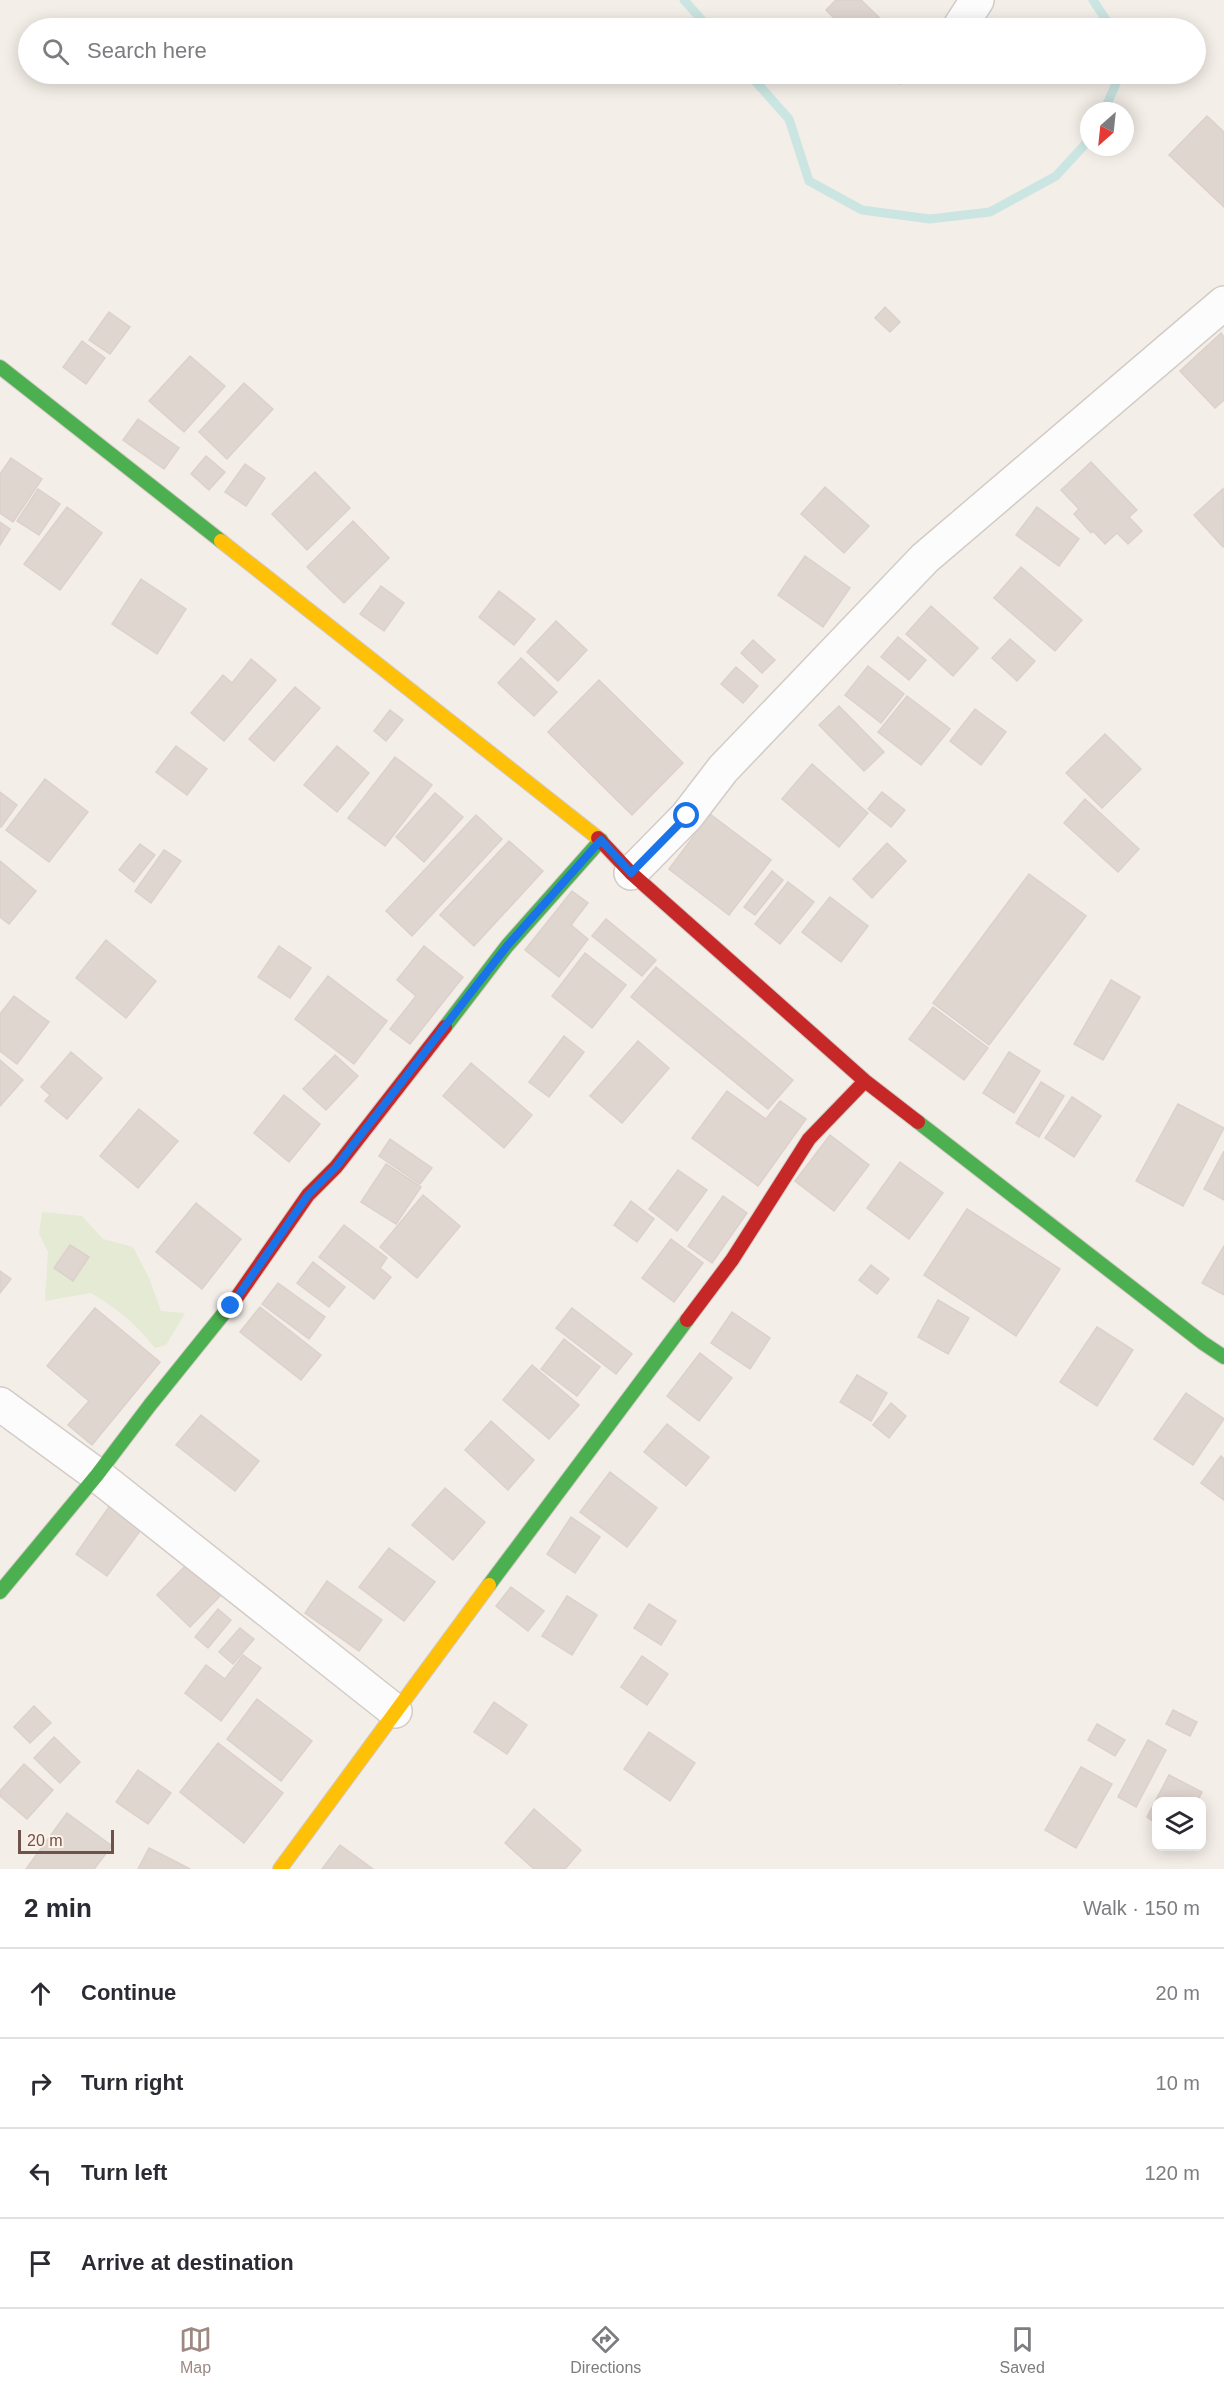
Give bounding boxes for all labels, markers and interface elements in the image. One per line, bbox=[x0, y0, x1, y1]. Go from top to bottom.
search box bbox=[18, 18, 1206, 84]
icon: search bbox=[39, 35, 72, 68]
text: Search here bbox=[87, 38, 207, 63]
north arrow bbox=[1080, 102, 1134, 156]
route start bbox=[673, 802, 699, 828]
route end bbox=[217, 1292, 243, 1318]
map controls bbox=[1152, 1797, 1206, 1851]
button: layers bbox=[1152, 1797, 1206, 1851]
scale bar bbox=[18, 1827, 114, 1854]
text: 20 m bbox=[27, 1832, 63, 1849]
text: 2 min bbox=[24, 1893, 92, 1923]
text: Walk · 150 m bbox=[1083, 1897, 1200, 1919]
icon: ahead bbox=[24, 1977, 57, 2010]
text: Continue bbox=[81, 1980, 176, 2005]
text: 20 m bbox=[1156, 1982, 1200, 2004]
icon: right bbox=[24, 2067, 57, 2100]
text: Turn right bbox=[81, 2070, 183, 2095]
text: 10 m bbox=[1156, 2072, 1200, 2094]
icon: left bbox=[24, 2157, 57, 2190]
text: Turn left bbox=[81, 2160, 167, 2185]
text: 120 m bbox=[1144, 2162, 1200, 2184]
icon: arrive bbox=[24, 2247, 57, 2280]
text: Arrive at destination bbox=[81, 2250, 294, 2275]
tab: Map bbox=[179, 2323, 212, 2377]
tab: Directions bbox=[570, 2323, 641, 2377]
tab: Saved bbox=[1000, 2323, 1045, 2377]

